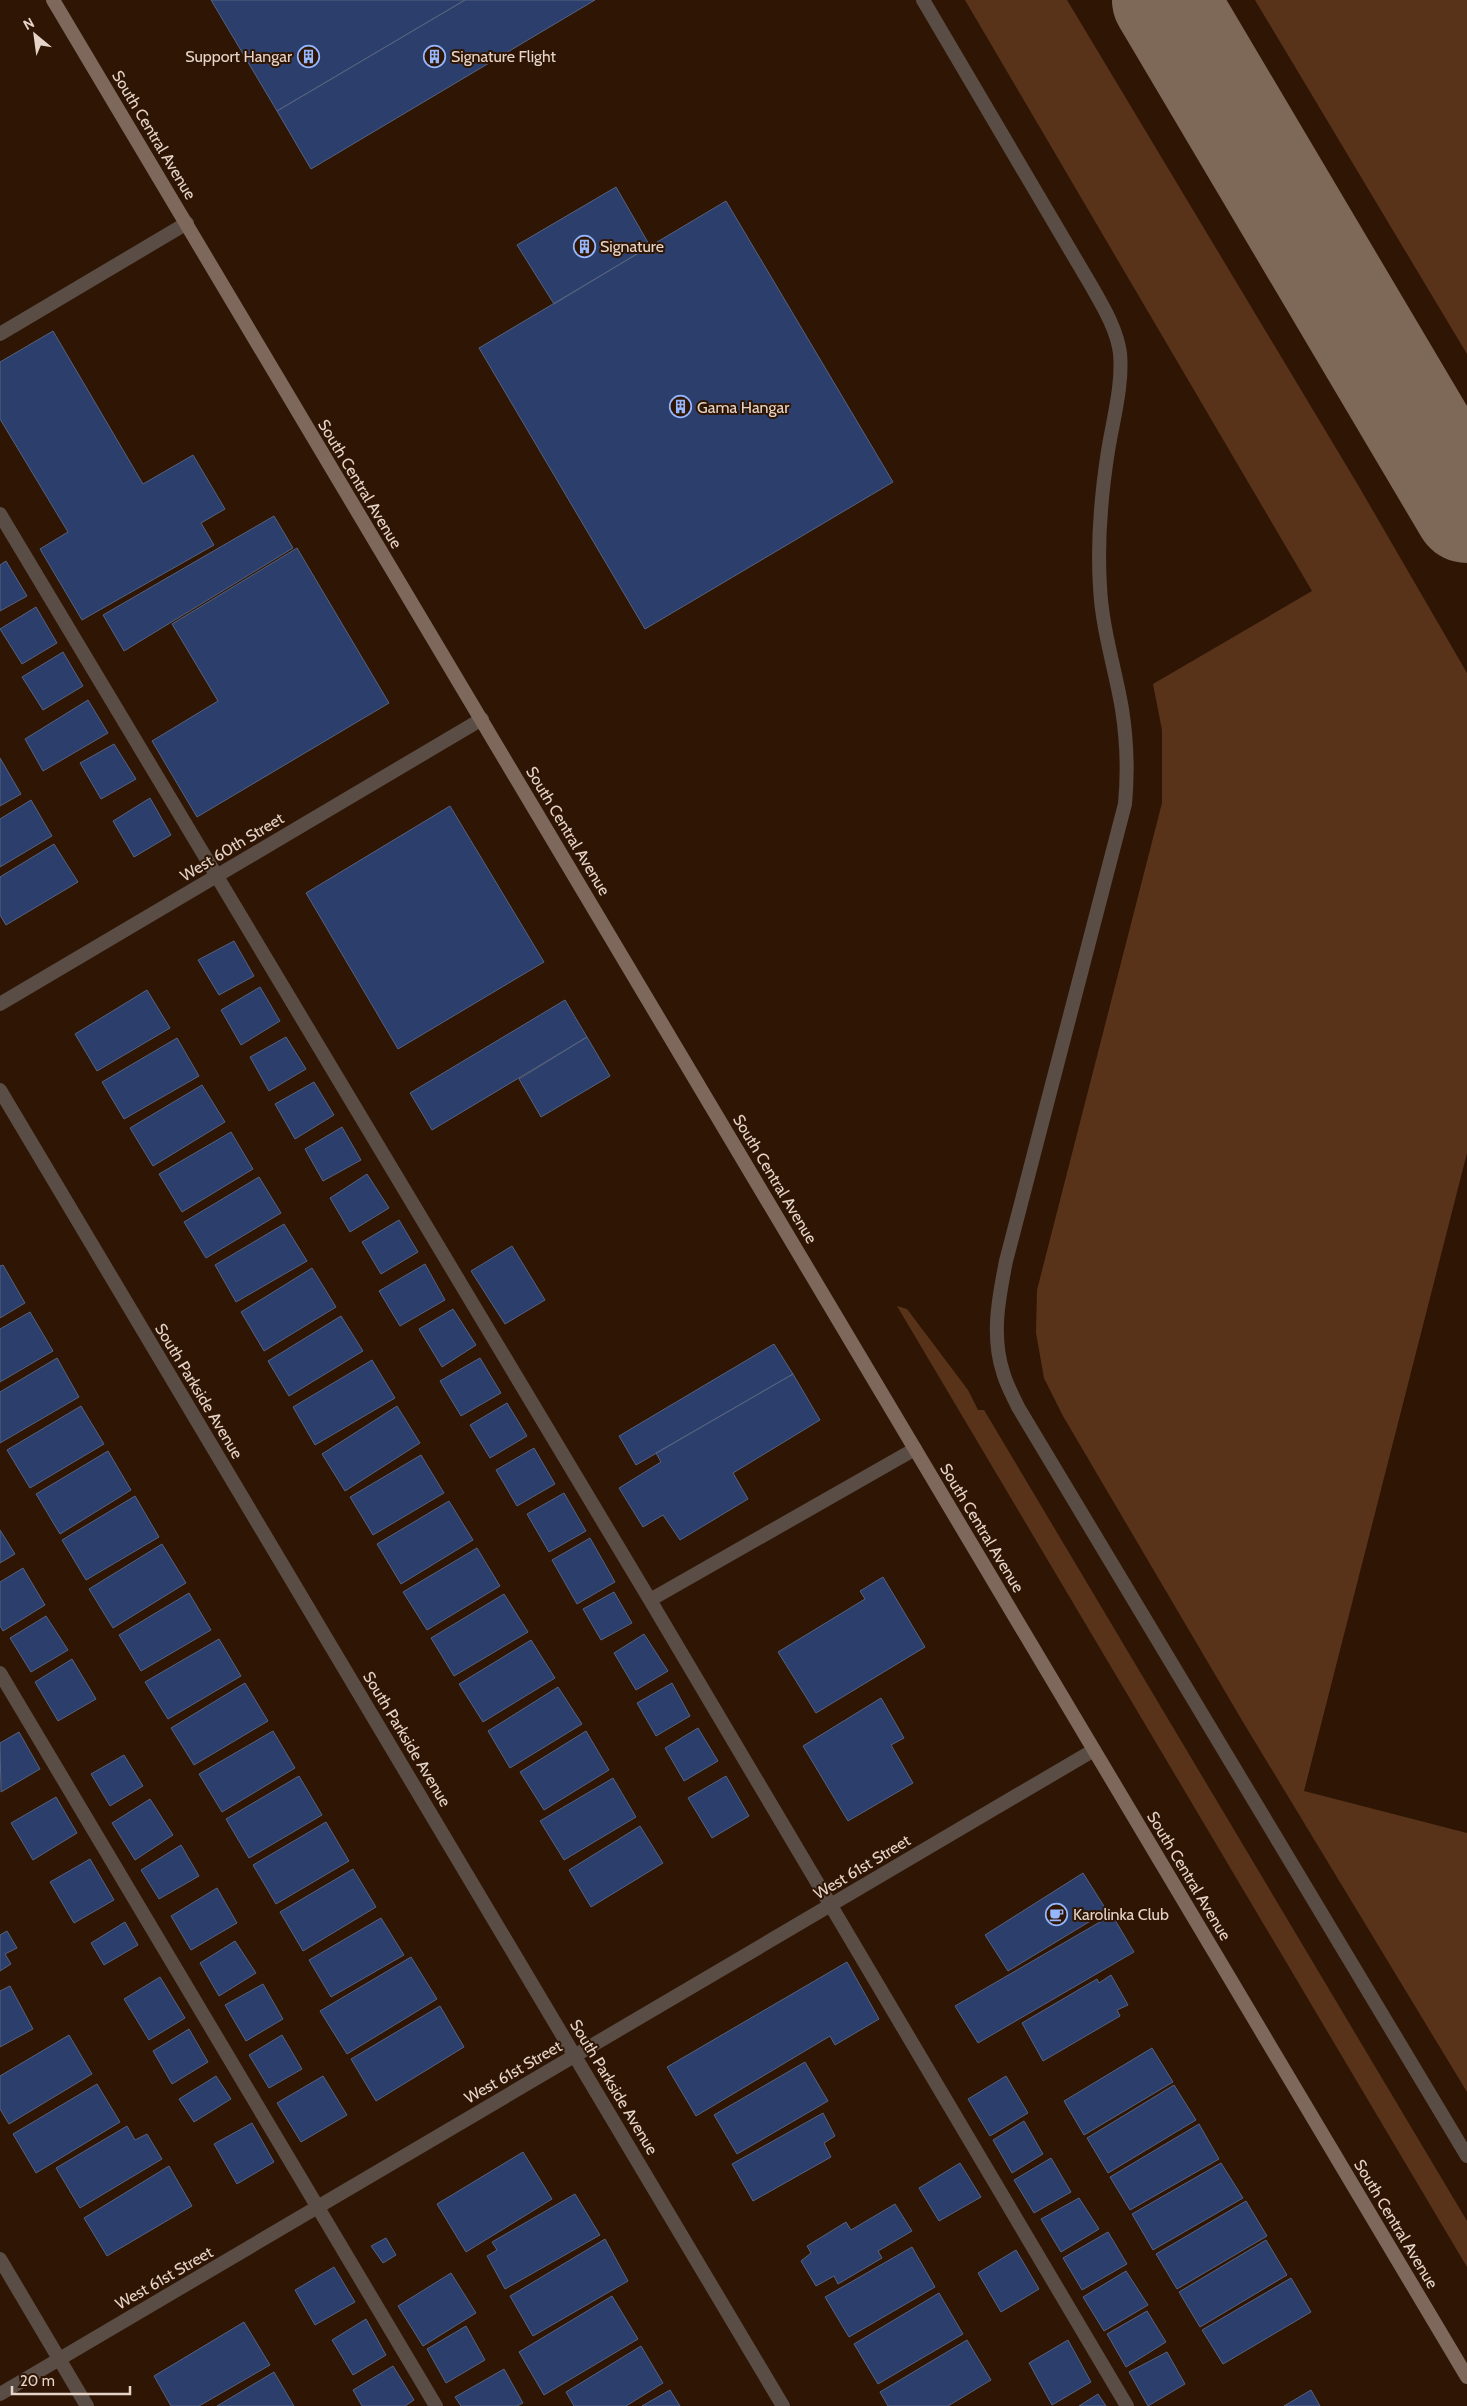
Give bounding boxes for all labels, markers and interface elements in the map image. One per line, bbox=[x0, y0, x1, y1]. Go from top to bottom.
north arrow bbox=[10, 10, 60, 60]
text: N bbox=[20, 13, 37, 34]
building icon: Support Hangar bbox=[296, 44, 320, 68]
building icon: Signature Flight bbox=[423, 44, 447, 68]
place label: Support Hangar bbox=[185, 47, 293, 66]
place label: Signature Flight bbox=[451, 47, 557, 66]
street label: South Central Avenue bbox=[108, 67, 200, 203]
building icon: Signature bbox=[572, 234, 596, 258]
place label: Signature bbox=[600, 237, 664, 256]
building icon: Gama Hangar bbox=[669, 395, 693, 419]
place label: Gama Hangar bbox=[697, 398, 790, 417]
street label: South Central Avenue bbox=[314, 416, 406, 552]
street label: South Central Avenue bbox=[522, 763, 614, 899]
street label: West 60th Street bbox=[177, 808, 288, 885]
street label: South Central Avenue bbox=[729, 1111, 821, 1247]
street label: South Parkside Avenue bbox=[151, 1320, 247, 1462]
street label: South Central Avenue bbox=[936, 1460, 1028, 1596]
street label: South Parkside Avenue bbox=[359, 1668, 455, 1810]
street label: South Central Avenue bbox=[1143, 1808, 1235, 1944]
street label: West 61st Street bbox=[810, 1830, 914, 1903]
cafe icon: Karolinka Club bbox=[1045, 1902, 1069, 1926]
place label: Karolinka Club bbox=[1073, 1905, 1169, 1924]
street label: South Parkside Avenue bbox=[566, 2016, 662, 2158]
street label: West 61st Street bbox=[461, 2036, 566, 2108]
street label: South Central Avenue bbox=[1350, 2156, 1442, 2292]
street label: West 61st Street bbox=[112, 2242, 217, 2314]
scale bar bbox=[12, 2364, 130, 2396]
text: 20 m bbox=[20, 2372, 55, 2390]

